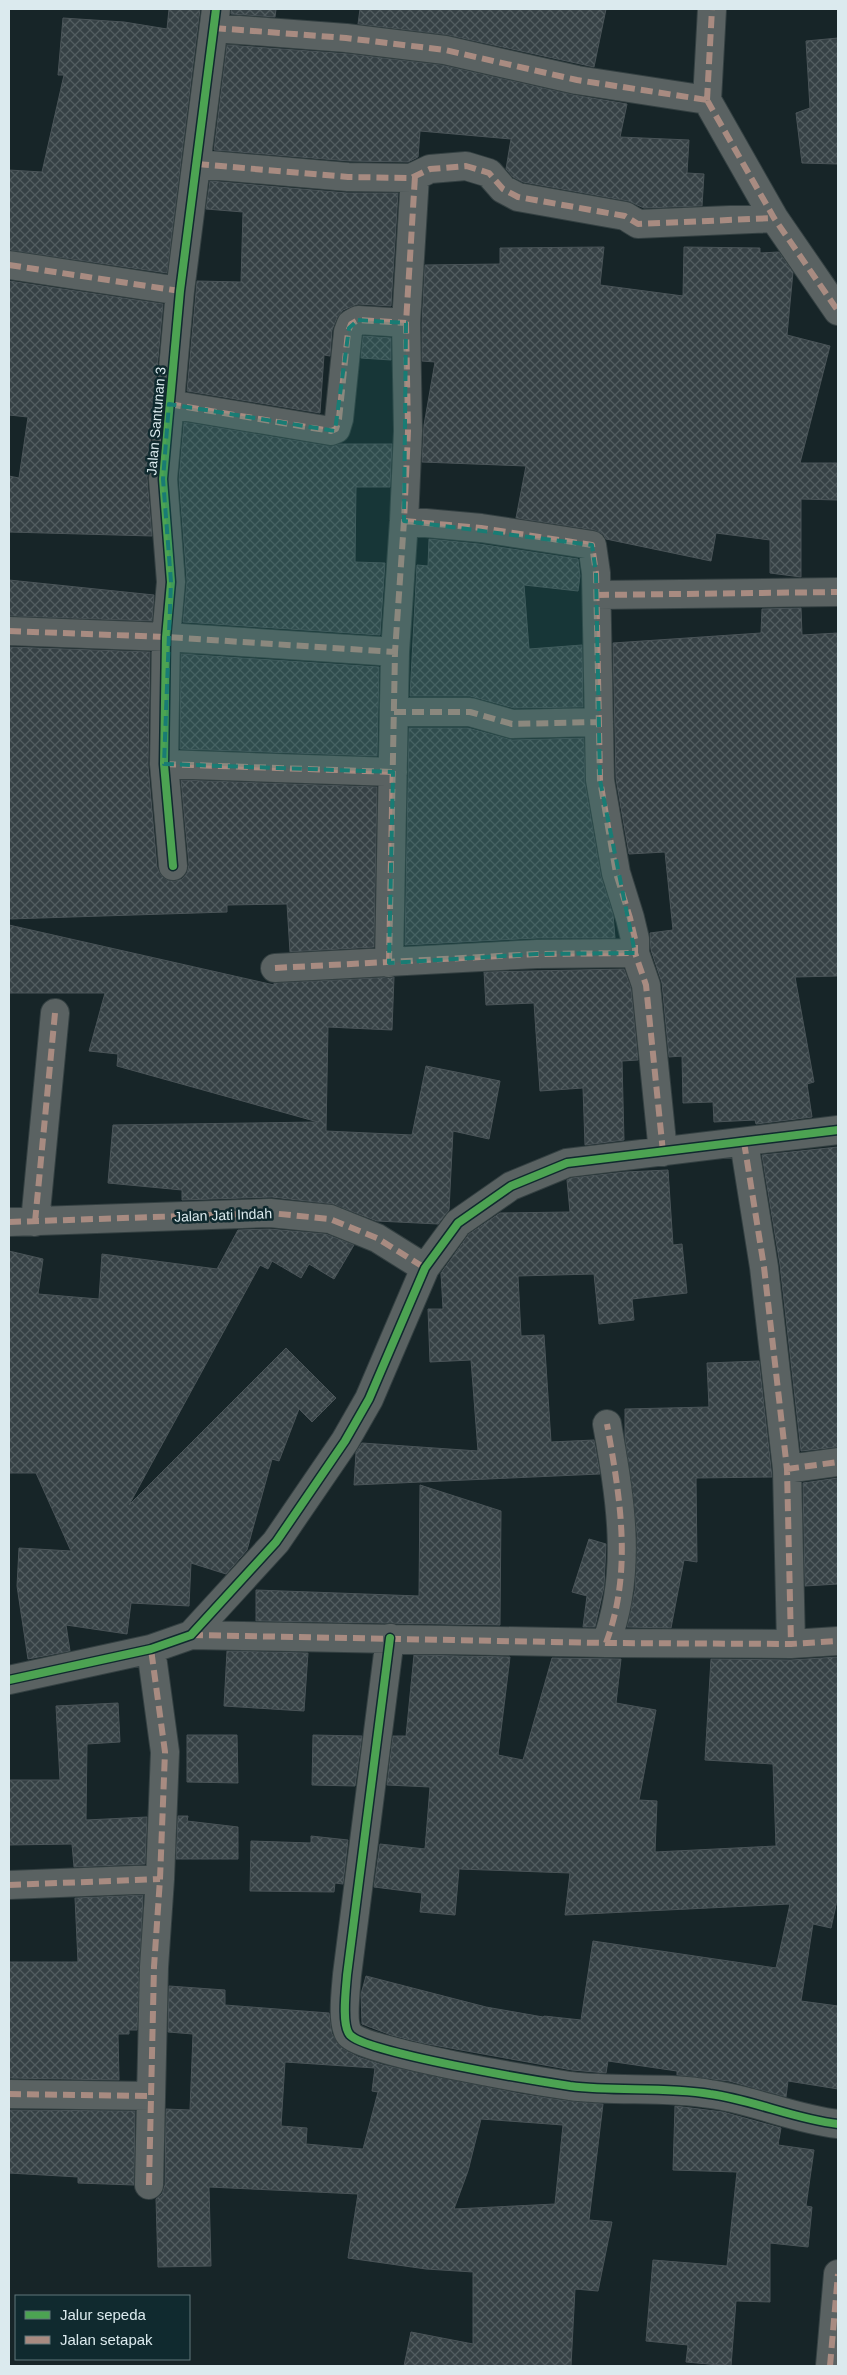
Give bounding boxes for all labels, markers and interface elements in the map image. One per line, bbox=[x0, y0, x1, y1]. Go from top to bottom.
street label: Jalan Santunan 3 bbox=[143, 366, 169, 476]
street label: Jalan Jati Indah bbox=[174, 1205, 272, 1225]
legend bbox=[15, 2295, 190, 2360]
text: Jalur sepeda bbox=[60, 2306, 147, 2323]
text: Jalan setapak bbox=[60, 2331, 153, 2348]

